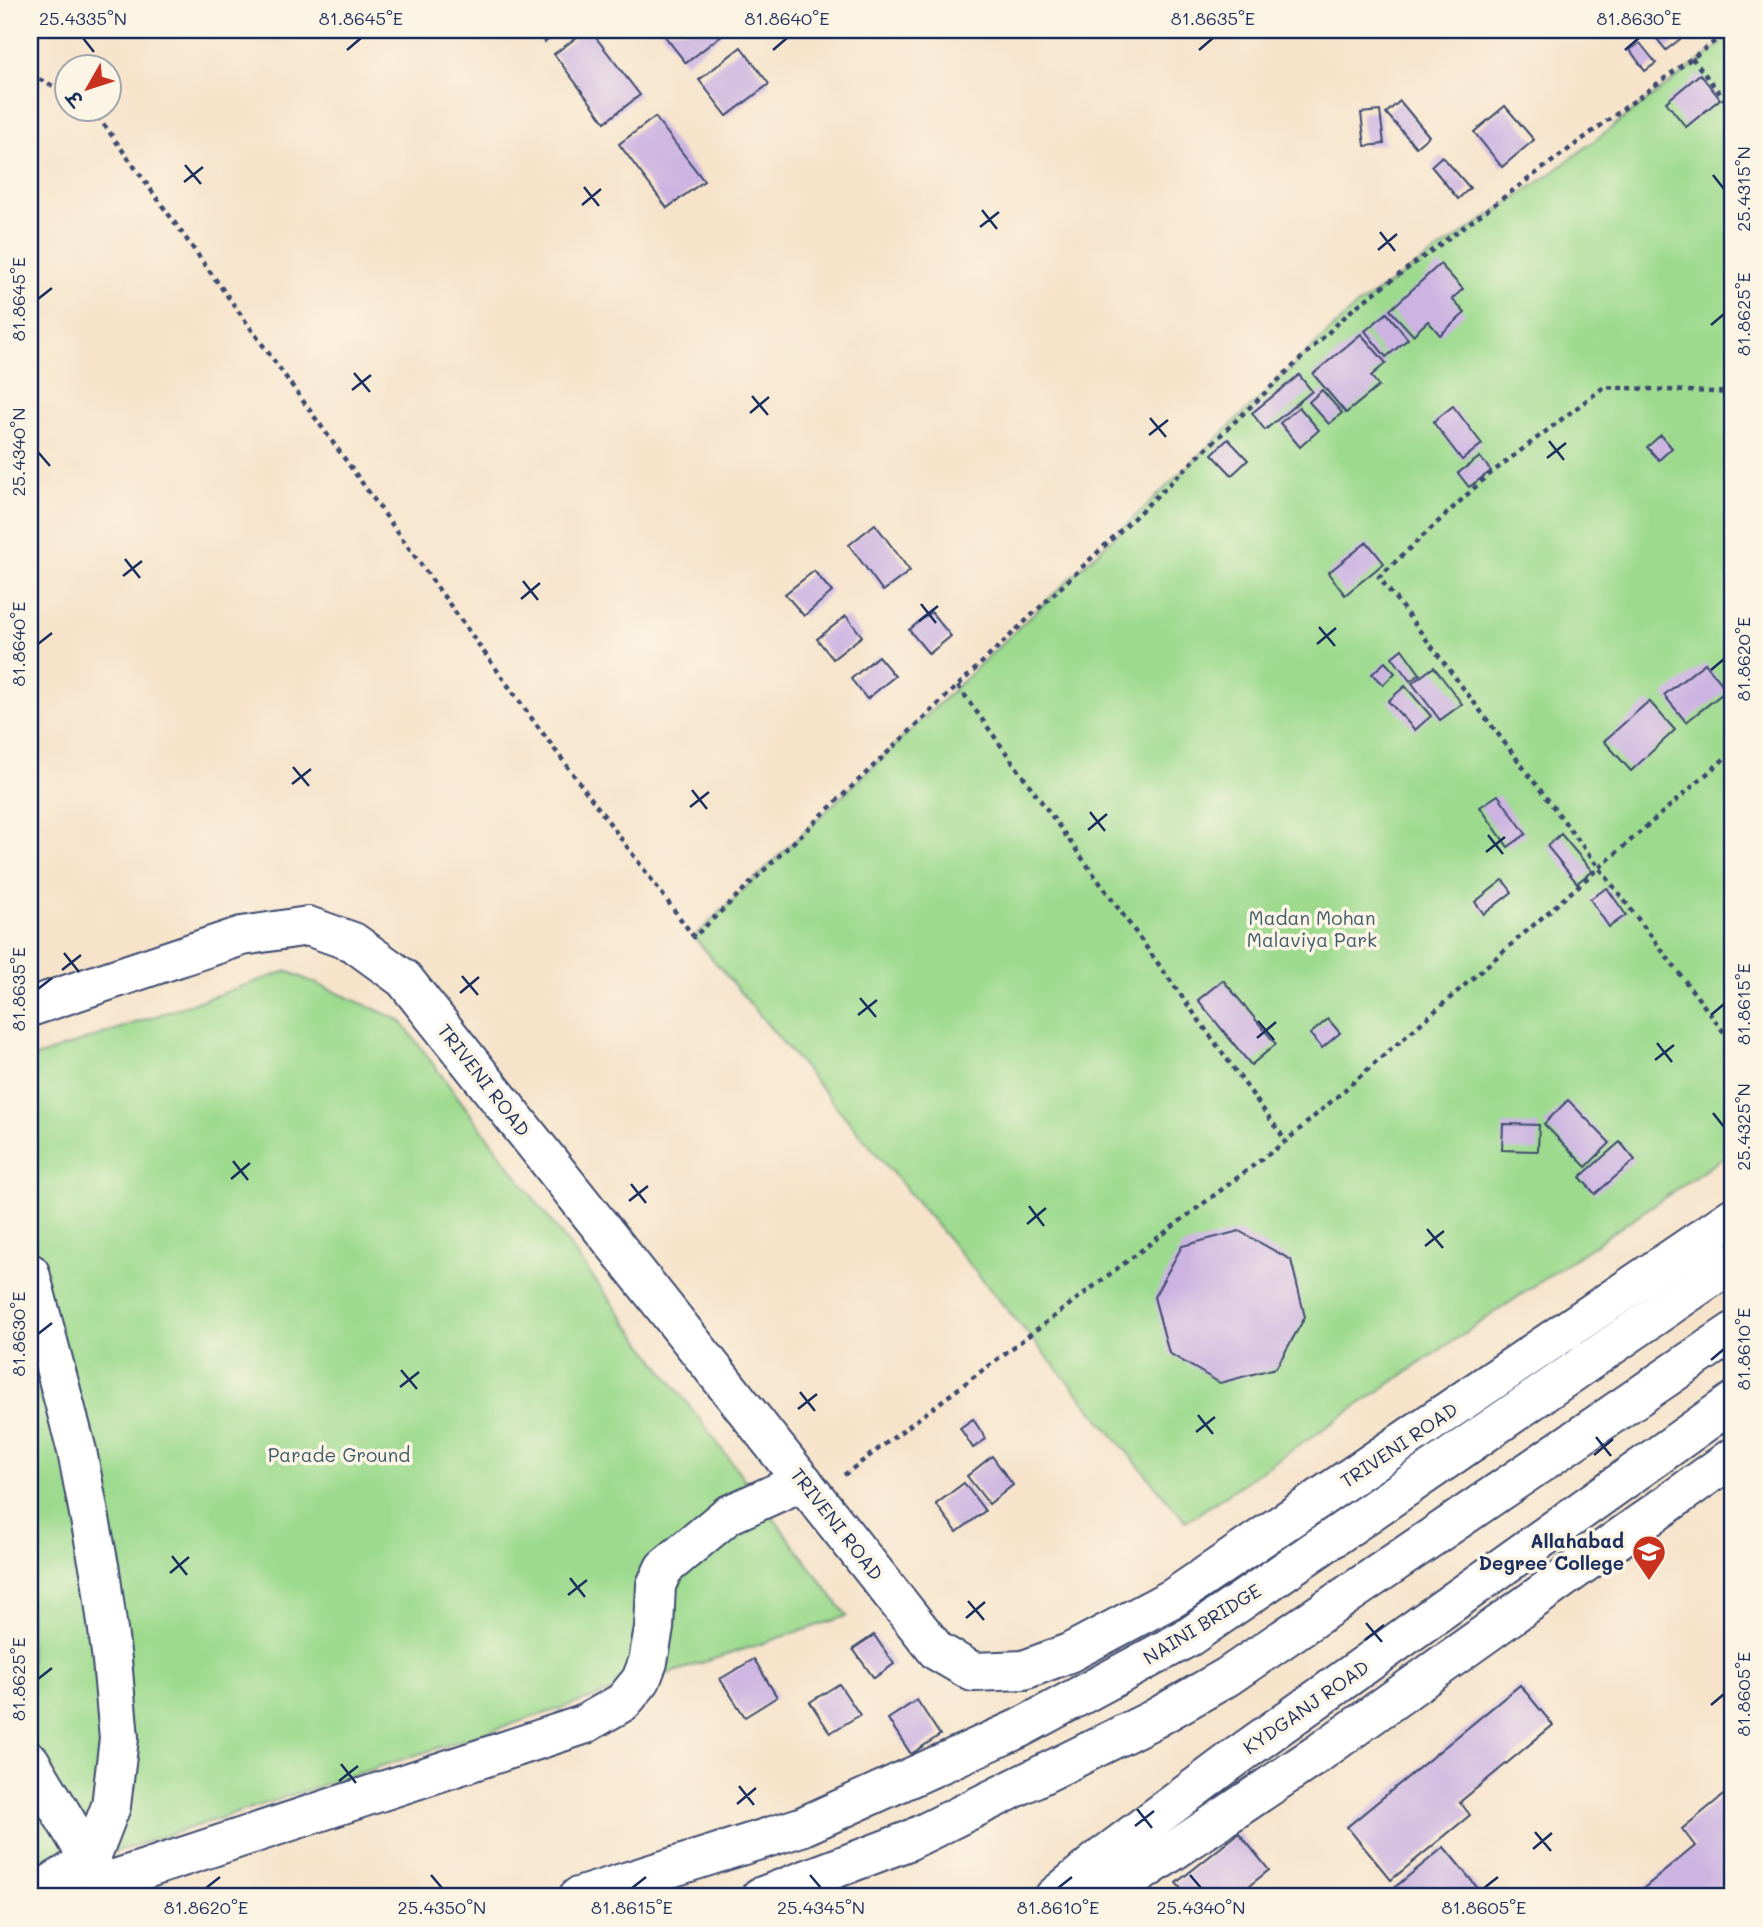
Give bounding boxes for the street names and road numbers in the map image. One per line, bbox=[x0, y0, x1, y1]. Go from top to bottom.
street label: TRIVENI ROAD bbox=[433, 1018, 536, 1141]
street label: TRIVENI ROAD bbox=[1335, 1396, 1462, 1493]
street label: TRIVENI ROAD bbox=[786, 1462, 889, 1585]
street label: NAINI BRIDGE bbox=[1138, 1577, 1265, 1670]
street label: KYDGANJ ROAD bbox=[1238, 1654, 1374, 1759]

